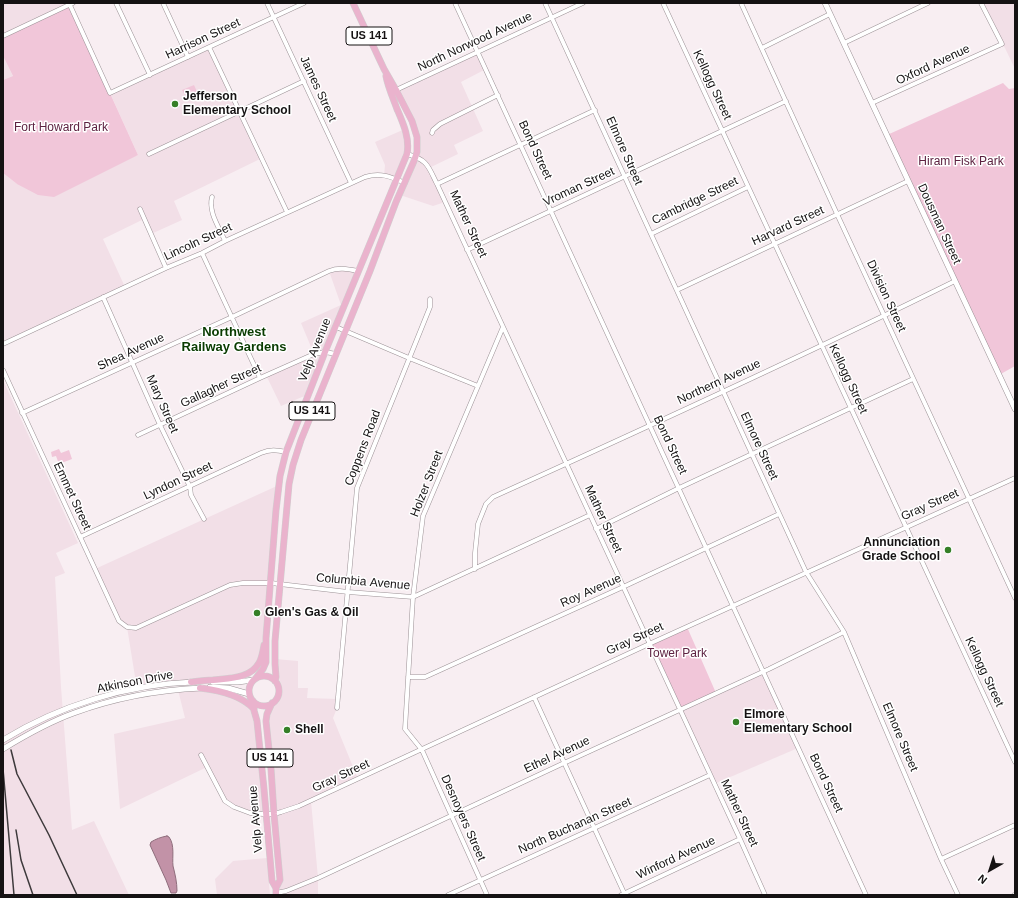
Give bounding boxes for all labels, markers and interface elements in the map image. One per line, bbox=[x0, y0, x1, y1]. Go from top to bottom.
street label: North Norwood Avenue bbox=[416, 9, 534, 75]
street label: Harrison Street bbox=[163, 15, 243, 63]
road number: US 141 bbox=[346, 27, 392, 45]
street label: Oxford Avenue bbox=[894, 42, 972, 88]
street label: Kellogg Street bbox=[690, 48, 734, 122]
street label: James Street bbox=[297, 54, 339, 124]
place label: Jefferson Elementary School bbox=[183, 90, 291, 118]
marker: Jefferson Elementary School bbox=[170, 99, 180, 109]
street label: Elmore Street bbox=[603, 115, 645, 187]
street label: Bond Street bbox=[515, 118, 555, 182]
park label: Fort Howard Park bbox=[14, 121, 108, 135]
park label: Hiram Fisk Park bbox=[918, 155, 1004, 169]
street label: Vroman Street bbox=[541, 164, 617, 210]
street label: Cambridge Street bbox=[650, 174, 740, 228]
street label: Dousman Street bbox=[914, 182, 964, 266]
street label: Mather Street bbox=[446, 188, 490, 260]
street label: Harvard Street bbox=[750, 203, 826, 249]
street label: Lincoln Street bbox=[162, 220, 234, 264]
street label: Division Street bbox=[863, 258, 909, 334]
street label: Velp Avenue bbox=[296, 316, 334, 384]
district label: Northwest Railway Gardens bbox=[182, 324, 286, 355]
street label: Shea Avenue bbox=[95, 330, 167, 374]
street label: Kellogg Street bbox=[826, 342, 870, 416]
street label: Northern Avenue bbox=[675, 356, 763, 408]
street label: Gallagher Street bbox=[178, 361, 264, 411]
street label: Mary Street bbox=[143, 373, 181, 435]
road number: US 141 bbox=[289, 402, 335, 420]
street label: Coppens Road bbox=[342, 408, 384, 488]
street label: Elmore Street bbox=[737, 410, 781, 482]
street label: Bond Street bbox=[650, 413, 690, 477]
street label: Holzer Street bbox=[408, 449, 446, 519]
street label: Lyndon Street bbox=[141, 459, 215, 503]
street label: Emmet Street bbox=[50, 460, 94, 532]
street label: Mather Street bbox=[581, 483, 625, 555]
street label: Gray Street bbox=[899, 486, 961, 524]
place label: Annunciation Grade School bbox=[862, 536, 940, 564]
marker: Annunciation Grade School bbox=[943, 545, 953, 555]
street label: Columbia Avenue bbox=[315, 571, 411, 593]
street label: Roy Avenue bbox=[558, 571, 624, 611]
place label: Glen's Gas & Oil bbox=[265, 606, 359, 620]
marker: Glen's Gas & Oil bbox=[252, 608, 262, 618]
street label: Gray Street bbox=[604, 620, 666, 658]
street label: Kellogg Street bbox=[962, 635, 1006, 709]
park label: Tower Park bbox=[647, 647, 707, 661]
street label: Atkinson Drive bbox=[96, 668, 174, 696]
street label: Elmore Street bbox=[879, 700, 921, 774]
place label: Elmore Elementary School bbox=[744, 708, 852, 736]
marker: Elmore Elementary School bbox=[731, 717, 741, 727]
place label: Shell bbox=[295, 723, 324, 737]
marker: Shell bbox=[282, 725, 292, 735]
street label: Ethel Avenue bbox=[522, 733, 592, 777]
road number: US 141 bbox=[247, 749, 293, 767]
street label: Bond Street bbox=[806, 751, 846, 815]
street label: Gray Street bbox=[310, 757, 372, 795]
street label: Desnoyers Street bbox=[438, 773, 488, 863]
street label: Mather Street bbox=[717, 777, 761, 849]
street label: Velp Avenue bbox=[246, 785, 266, 853]
street label: North Buchanan Street bbox=[516, 795, 634, 857]
street label: Winford Avenue bbox=[634, 833, 718, 883]
north arrow bbox=[970, 850, 1010, 890]
text: N bbox=[976, 872, 989, 886]

